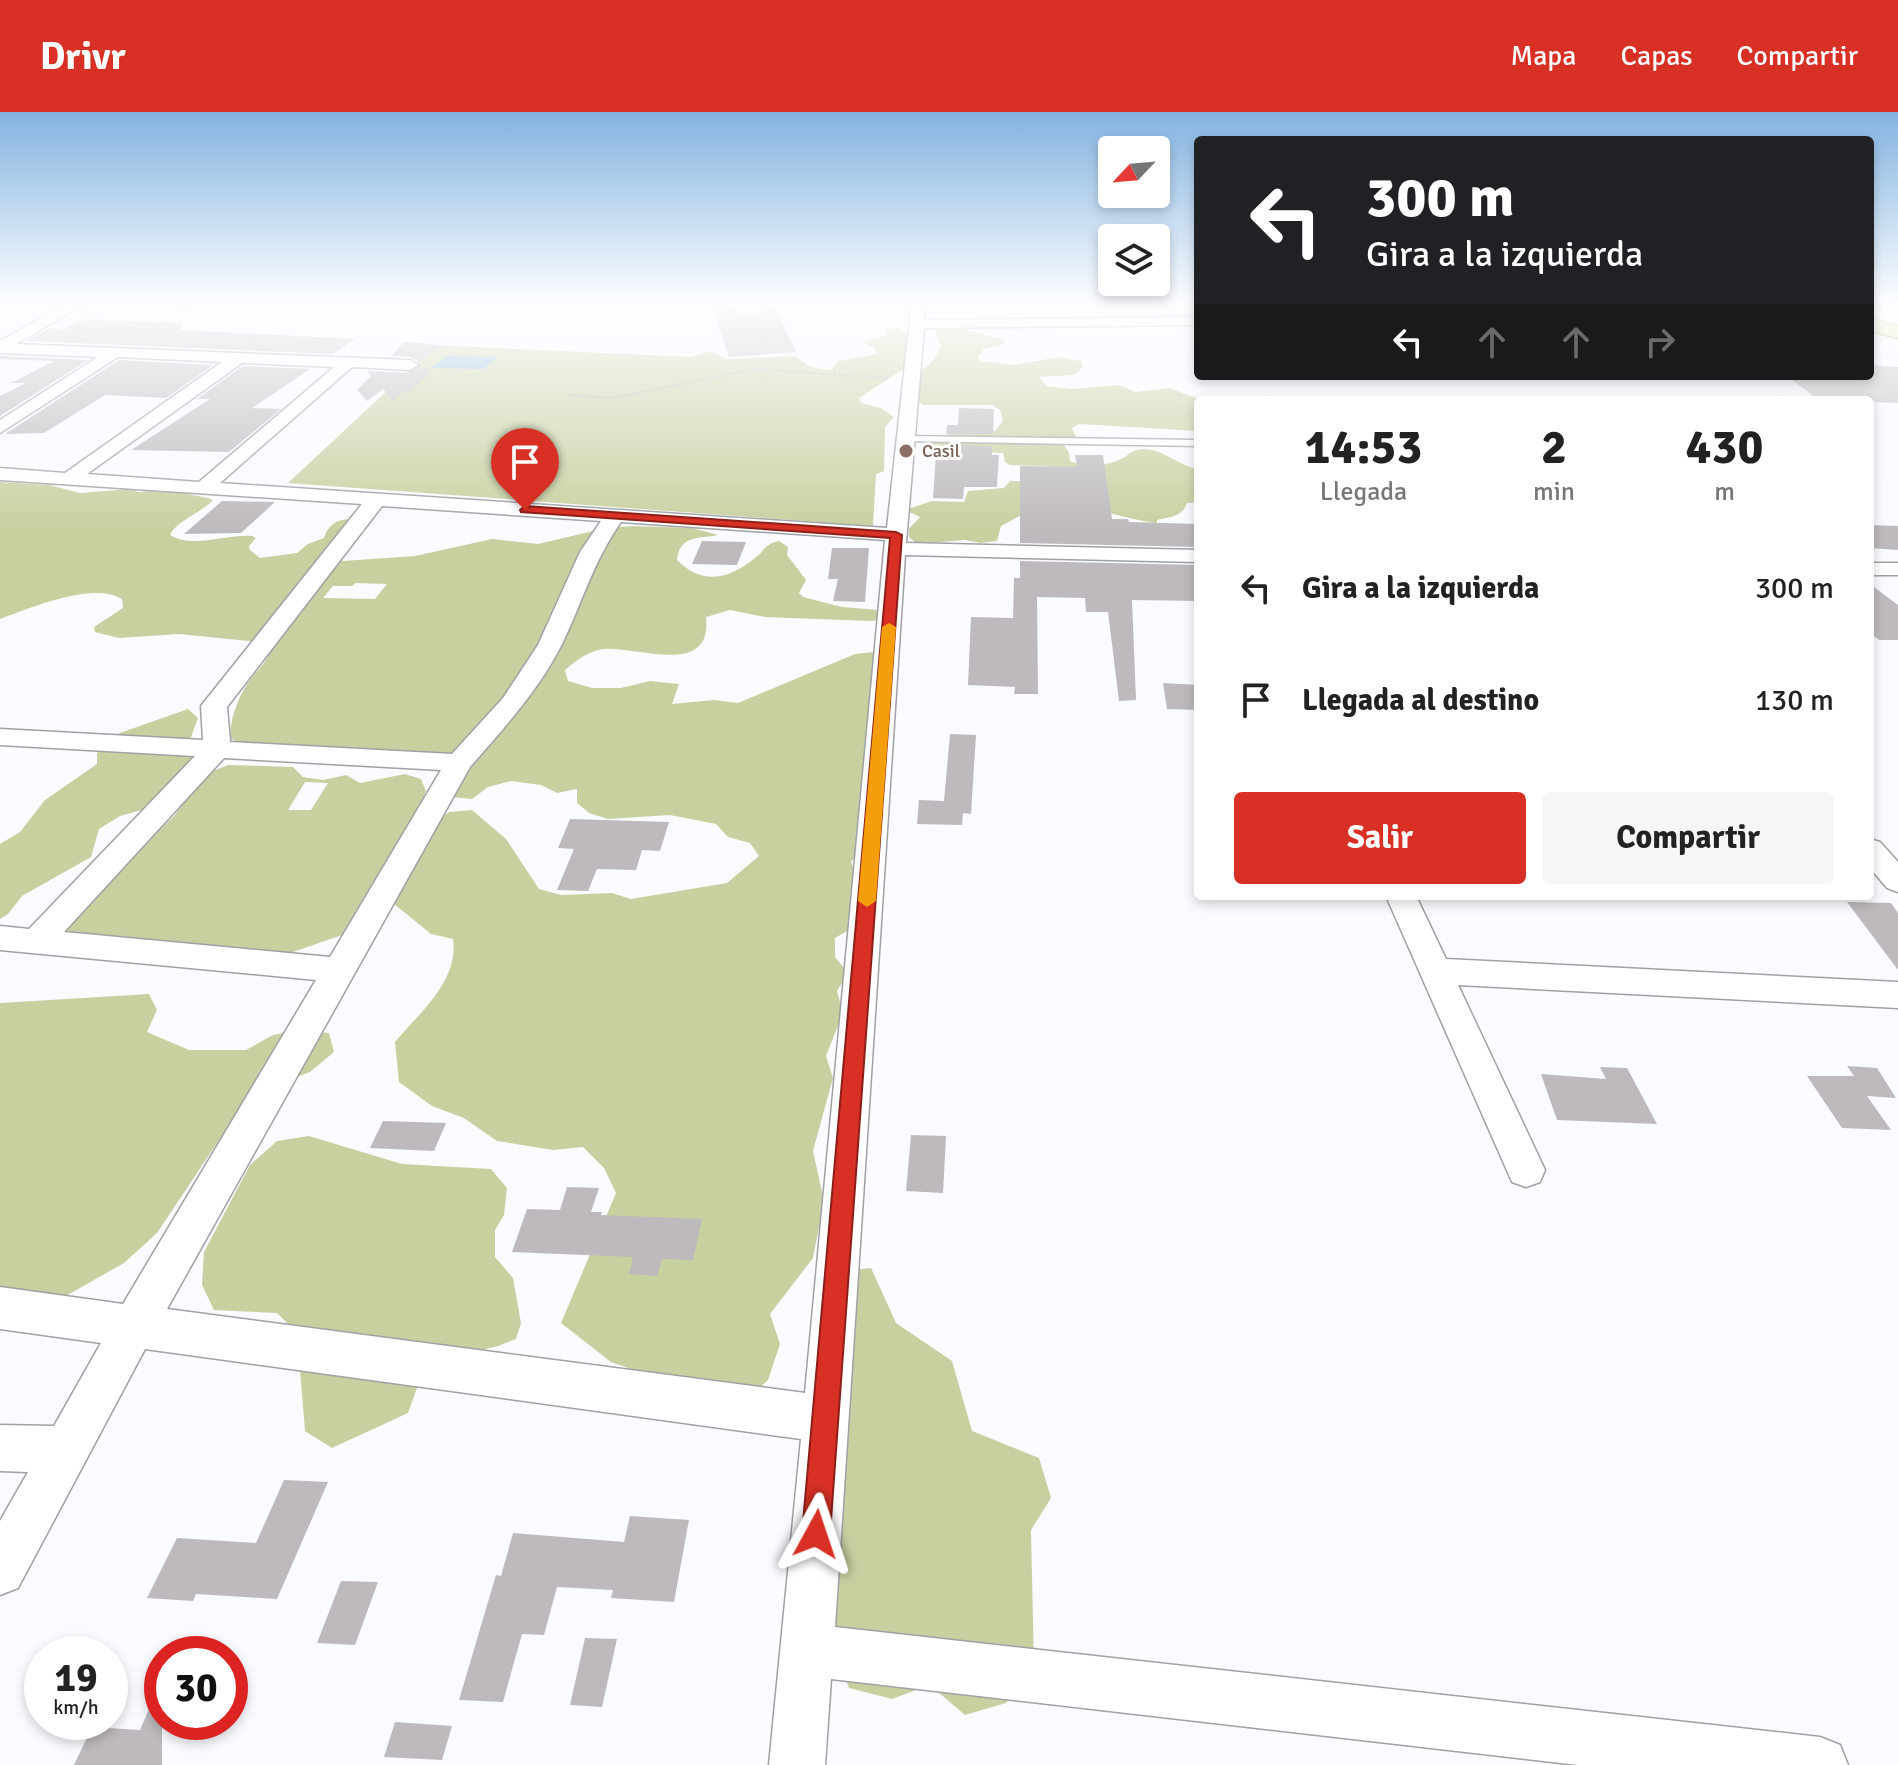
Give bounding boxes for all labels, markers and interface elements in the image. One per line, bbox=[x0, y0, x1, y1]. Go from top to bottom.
text: Drivr bbox=[40, 33, 126, 80]
text: Mapa bbox=[1511, 39, 1576, 73]
text: Capas bbox=[1620, 39, 1693, 73]
text: Compartir bbox=[1737, 39, 1858, 73]
north arrow bbox=[1098, 136, 1170, 208]
map controls bbox=[1098, 136, 1170, 296]
text: 300 m bbox=[1366, 163, 1514, 232]
icon: left bbox=[1234, 168, 1338, 272]
button: layers bbox=[1098, 224, 1170, 296]
text: Gira a la izquierda bbox=[1366, 232, 1643, 277]
icon: left bbox=[1386, 320, 1430, 364]
icon: ahead bbox=[1470, 320, 1514, 364]
icon: ahead bbox=[1554, 320, 1598, 364]
icon: right bbox=[1638, 320, 1682, 364]
text: 14:53 bbox=[1305, 418, 1422, 477]
text: 2 bbox=[1541, 418, 1567, 477]
text: 430 bbox=[1686, 418, 1763, 477]
pin bbox=[491, 428, 559, 510]
icon: arrive bbox=[503, 440, 547, 484]
place label: Casil bbox=[922, 440, 960, 462]
marker: Casil bbox=[897, 442, 915, 460]
text: Llegada bbox=[1320, 476, 1407, 508]
text: min bbox=[1533, 476, 1575, 508]
text: m bbox=[1714, 476, 1735, 508]
icon: left bbox=[1234, 566, 1278, 610]
text: Gira a la izquierda bbox=[1302, 570, 1539, 607]
text: 300 m bbox=[1755, 570, 1834, 607]
icon: arrive bbox=[1234, 678, 1278, 722]
text: Llegada al destino bbox=[1302, 682, 1539, 719]
text: 130 m bbox=[1755, 682, 1834, 719]
button: Salir bbox=[1234, 792, 1526, 884]
button: Compartir bbox=[1542, 792, 1834, 884]
position arrow bbox=[774, 1492, 858, 1576]
speed limit sign: 30 bbox=[144, 1636, 248, 1740]
text: 19 bbox=[54, 1653, 98, 1703]
text: km/h bbox=[53, 1695, 99, 1720]

